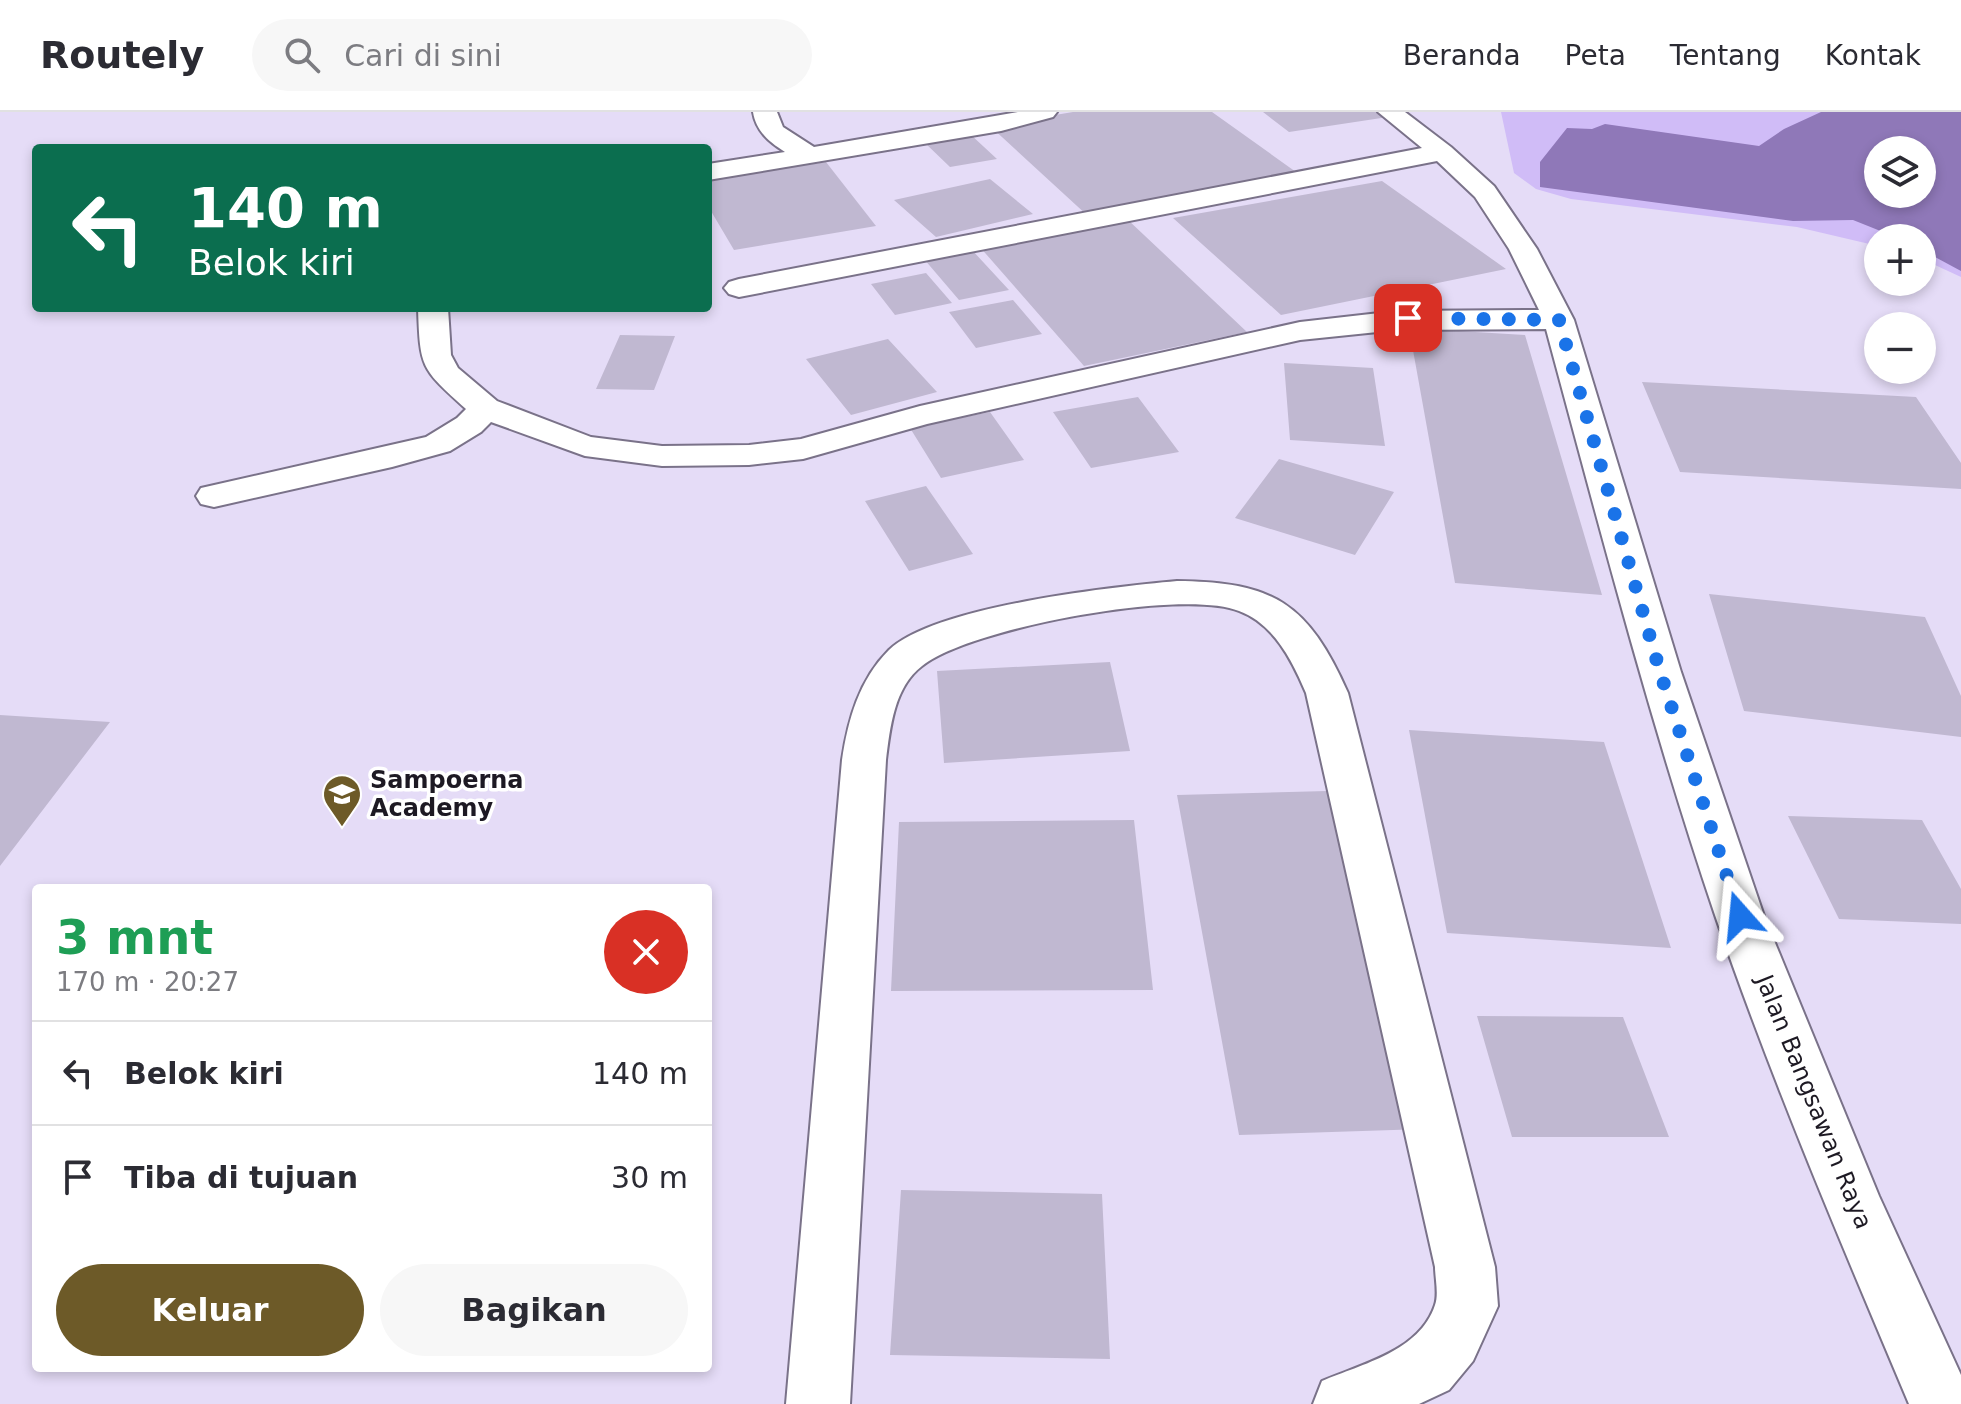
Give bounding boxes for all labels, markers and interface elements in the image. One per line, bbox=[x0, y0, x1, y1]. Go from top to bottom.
search box bbox=[252, 19, 812, 91]
text: Routely bbox=[40, 33, 204, 77]
icon: search bbox=[280, 33, 324, 77]
text: Cari di sini bbox=[344, 38, 502, 73]
text: Beranda bbox=[1403, 39, 1521, 72]
text: Peta bbox=[1565, 39, 1626, 72]
text: Tentang bbox=[1670, 39, 1781, 72]
text: Kontak bbox=[1825, 39, 1921, 72]
map controls bbox=[1864, 136, 1936, 384]
button: layers bbox=[1864, 136, 1936, 208]
text: 140 m bbox=[188, 175, 383, 240]
icon: left bbox=[56, 176, 160, 280]
button: + bbox=[1864, 224, 1936, 296]
text: Belok kiri bbox=[188, 242, 355, 283]
pin bbox=[1374, 284, 1442, 352]
icon: arrive bbox=[1386, 296, 1430, 340]
button: − bbox=[1864, 312, 1936, 384]
place label: Sampoerna Academy bbox=[370, 766, 524, 822]
school or university icon: Sampoerna Academy bbox=[321, 773, 363, 828]
position arrow bbox=[1698, 874, 1782, 958]
text: 3 mnt bbox=[56, 909, 213, 965]
button: close bbox=[604, 910, 688, 994]
text: 170 m · 20:27 bbox=[56, 967, 239, 997]
street label: Jalan Bangsawan Raya bbox=[1749, 969, 1878, 1233]
icon: left bbox=[56, 1051, 100, 1095]
text: Belok kiri bbox=[124, 1056, 284, 1091]
text: 140 m bbox=[592, 1056, 688, 1091]
icon: arrive bbox=[56, 1155, 100, 1199]
text: Tiba di tujuan bbox=[124, 1160, 358, 1195]
text: 30 m bbox=[611, 1160, 688, 1195]
button: Keluar bbox=[56, 1264, 364, 1356]
button: Bagikan bbox=[380, 1264, 688, 1356]

